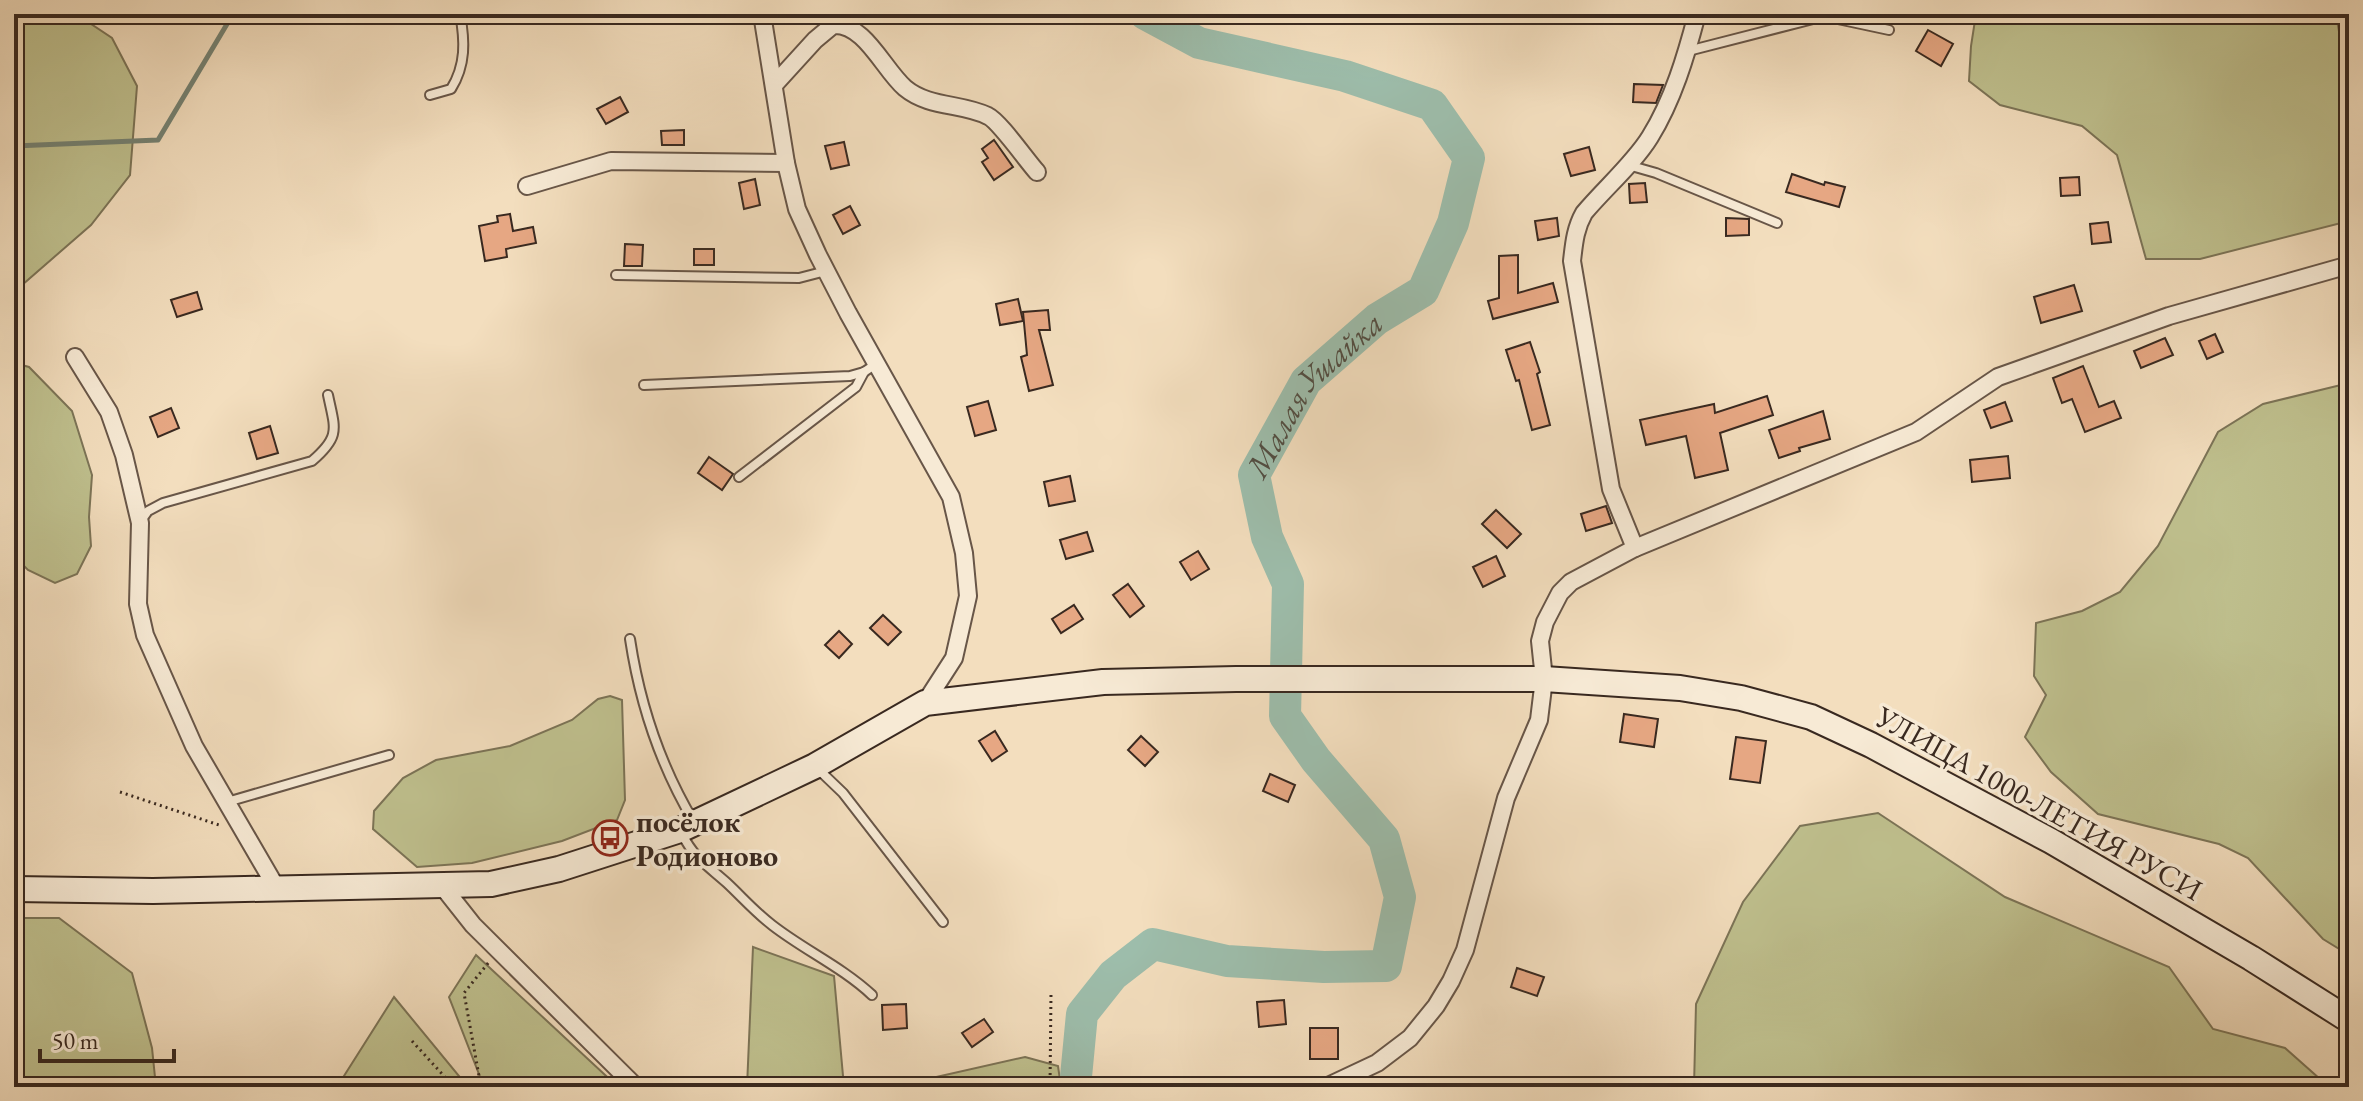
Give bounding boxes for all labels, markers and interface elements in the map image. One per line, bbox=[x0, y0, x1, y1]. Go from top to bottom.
water label: Малая Ушайка bbox=[1235, 302, 1392, 487]
street label: УЛИЦА 1000-ЛЕТИЯ РУСИ bbox=[1868, 697, 2209, 909]
place label: посёлок Родионово bbox=[636, 802, 778, 875]
bus stop icon: посёлок Родионово bbox=[591, 819, 629, 857]
scale bar bbox=[40, 1013, 174, 1063]
text: 50 m bbox=[52, 1025, 99, 1056]

